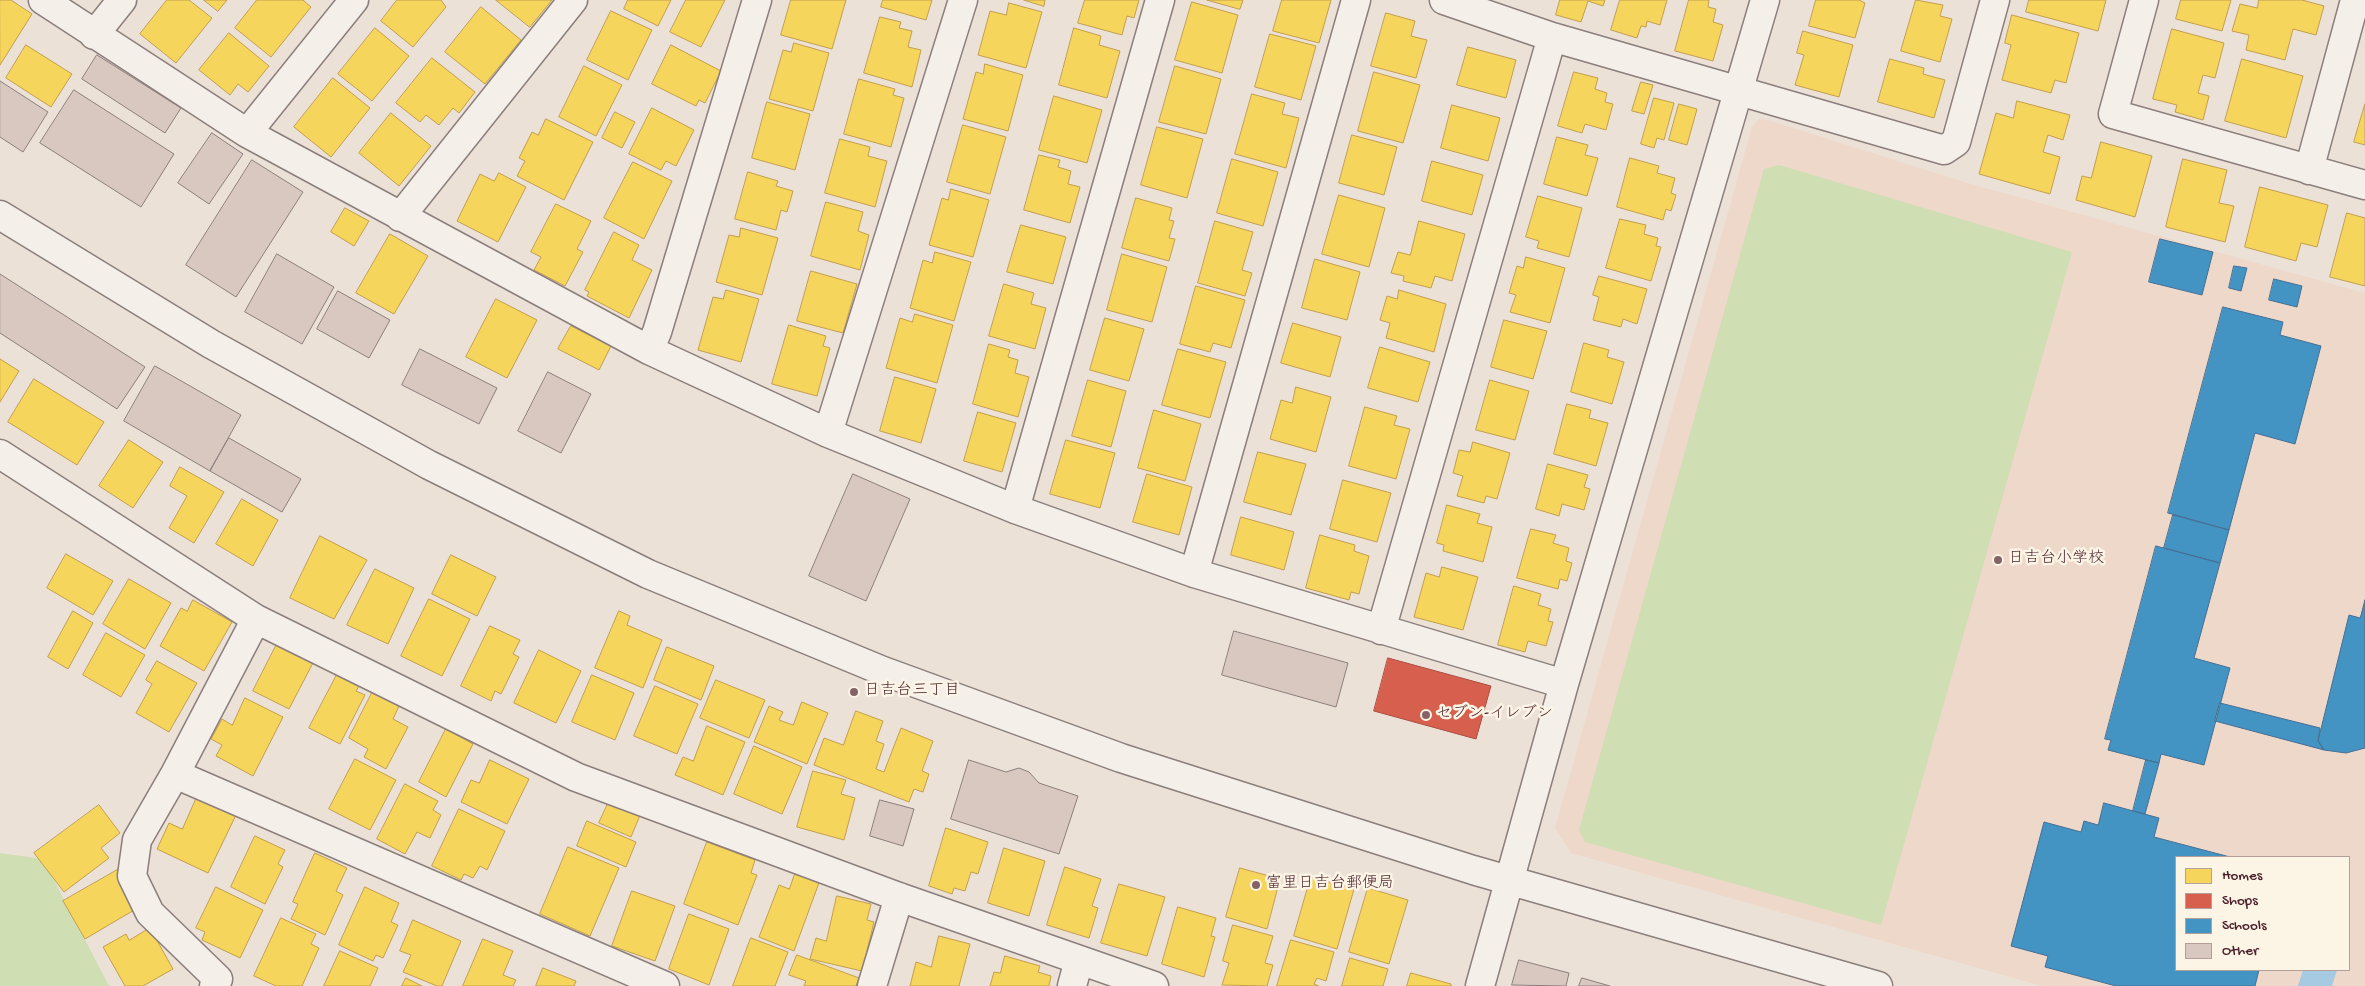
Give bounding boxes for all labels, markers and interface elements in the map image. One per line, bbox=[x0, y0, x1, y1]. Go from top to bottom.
place label: 日吉台小学校 bbox=[2008, 550, 2104, 570]
marker: 日吉台小学校 bbox=[1992, 554, 2004, 566]
place label: 日吉台三丁目 bbox=[864, 682, 960, 702]
marker: 日吉台三丁目 bbox=[848, 686, 860, 698]
place label: セブン-イレブン bbox=[1436, 705, 1553, 725]
marker: セブン-イレブン bbox=[1420, 709, 1432, 721]
legend bbox=[2175, 856, 2350, 971]
text: Homes bbox=[2222, 867, 2262, 885]
place label: 富里日吉台郵便局 bbox=[1266, 875, 1394, 895]
marker: 富里日吉台郵便局 bbox=[1250, 879, 1262, 891]
text: Shops bbox=[2222, 892, 2258, 910]
text: Schools bbox=[2222, 917, 2267, 935]
text: Other bbox=[2222, 942, 2258, 960]

